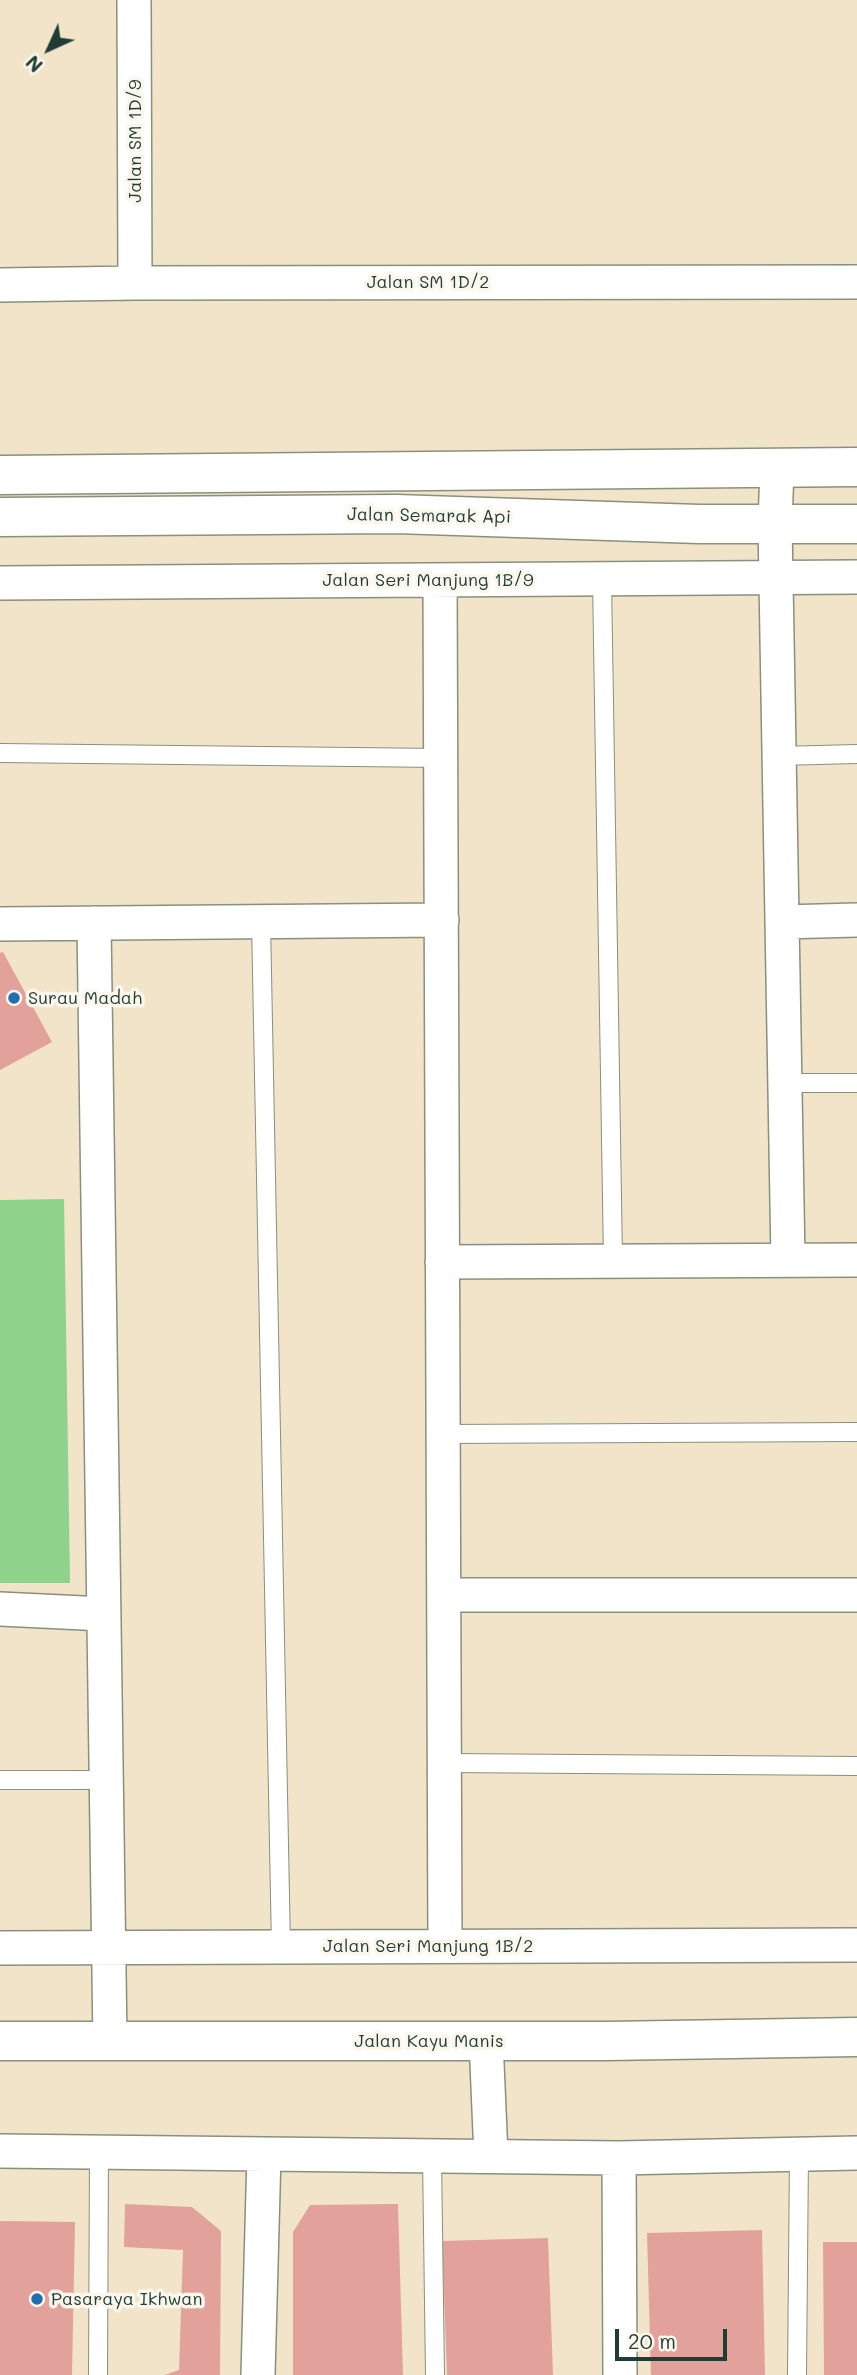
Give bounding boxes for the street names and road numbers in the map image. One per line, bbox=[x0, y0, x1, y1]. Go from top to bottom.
street label: Jalan SM 1D/9 bbox=[124, 79, 146, 203]
street label: Jalan SM 1D/2 bbox=[367, 271, 489, 293]
street label: Jalan Semarak Api bbox=[347, 504, 511, 528]
street label: Jalan Seri Manjung 1B/9 bbox=[322, 569, 534, 591]
street label: Jalan Seri Manjung 1B/2 bbox=[323, 1935, 533, 1957]
street label: Jalan Kayu Manis bbox=[354, 2030, 504, 2052]

